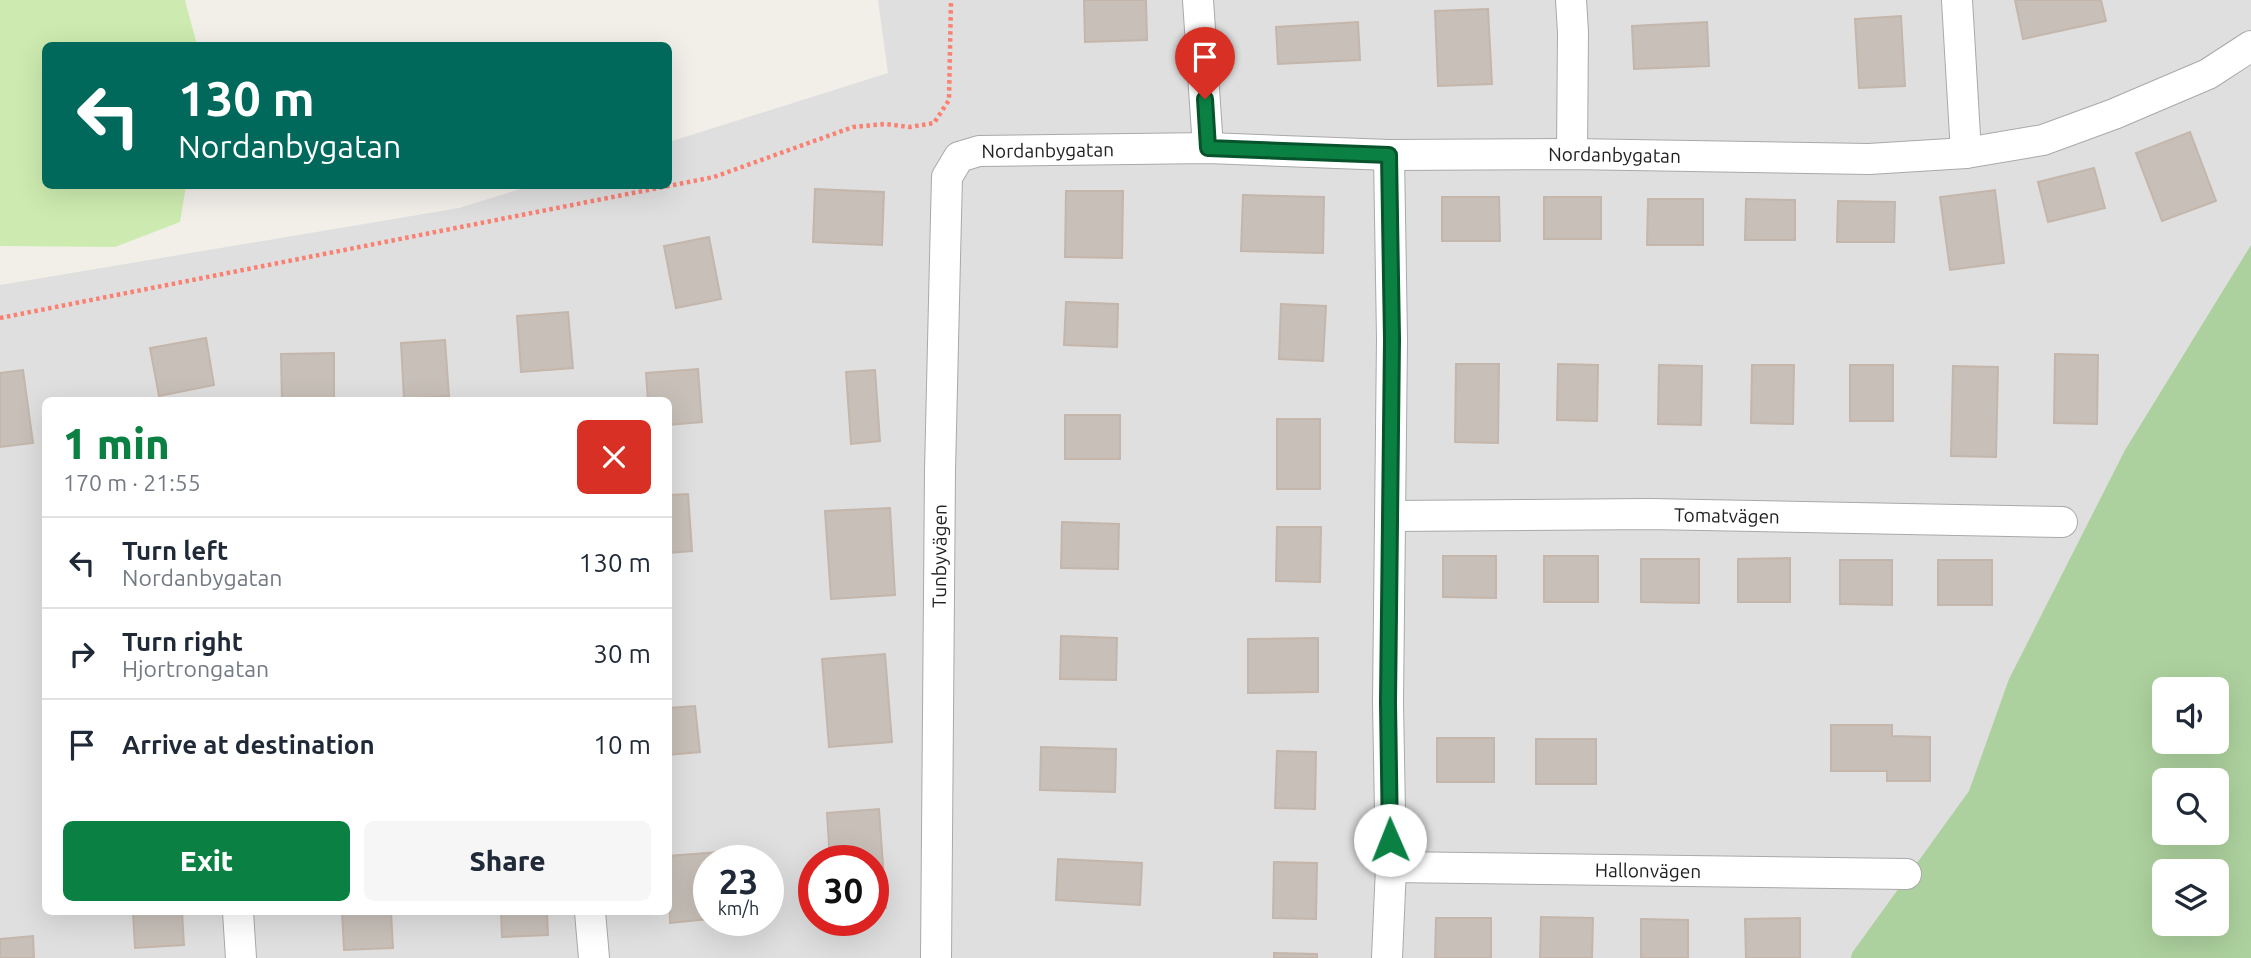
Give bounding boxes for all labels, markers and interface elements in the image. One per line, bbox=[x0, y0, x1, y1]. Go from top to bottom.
pin bbox=[1175, 27, 1235, 99]
icon: arrive bbox=[1186, 38, 1224, 76]
icon: left bbox=[63, 70, 154, 161]
text: 130 m bbox=[178, 70, 315, 125]
text: Nordanbygatan bbox=[178, 128, 401, 164]
street label: Nordanbygatan bbox=[981, 138, 1114, 162]
street label: Nordanbygatan bbox=[1548, 143, 1681, 167]
text: 1 min bbox=[63, 420, 170, 467]
button: close bbox=[577, 420, 651, 494]
text: 170 m · 21:55 bbox=[63, 470, 201, 495]
street label: Tomatvägen bbox=[1674, 503, 1780, 528]
street label: Tunbyvägen bbox=[928, 504, 951, 608]
text: Turn left bbox=[122, 536, 228, 565]
icon: left bbox=[63, 544, 101, 582]
text: 130 m bbox=[579, 548, 651, 577]
text: Nordanbygatan bbox=[122, 565, 282, 590]
text: Turn right bbox=[122, 627, 243, 656]
icon: right bbox=[63, 635, 101, 673]
text: 30 m bbox=[593, 639, 651, 668]
text: Hjortrongatan bbox=[122, 656, 269, 681]
map controls bbox=[2152, 677, 2229, 936]
button: sound bbox=[2152, 677, 2229, 754]
icon: arrive bbox=[63, 726, 101, 764]
text: Arrive at destination bbox=[122, 730, 375, 759]
text: 10 m bbox=[593, 730, 651, 759]
button: search bbox=[2152, 768, 2229, 845]
position arrow bbox=[1353, 803, 1427, 877]
button: Exit bbox=[63, 821, 350, 901]
button: Share bbox=[364, 821, 651, 901]
speed limit sign: 30 bbox=[798, 845, 889, 936]
street label: Hallonvägen bbox=[1595, 859, 1701, 882]
button: layers bbox=[2152, 859, 2229, 936]
text: 23 bbox=[719, 861, 758, 901]
text: km/h bbox=[718, 898, 759, 918]

